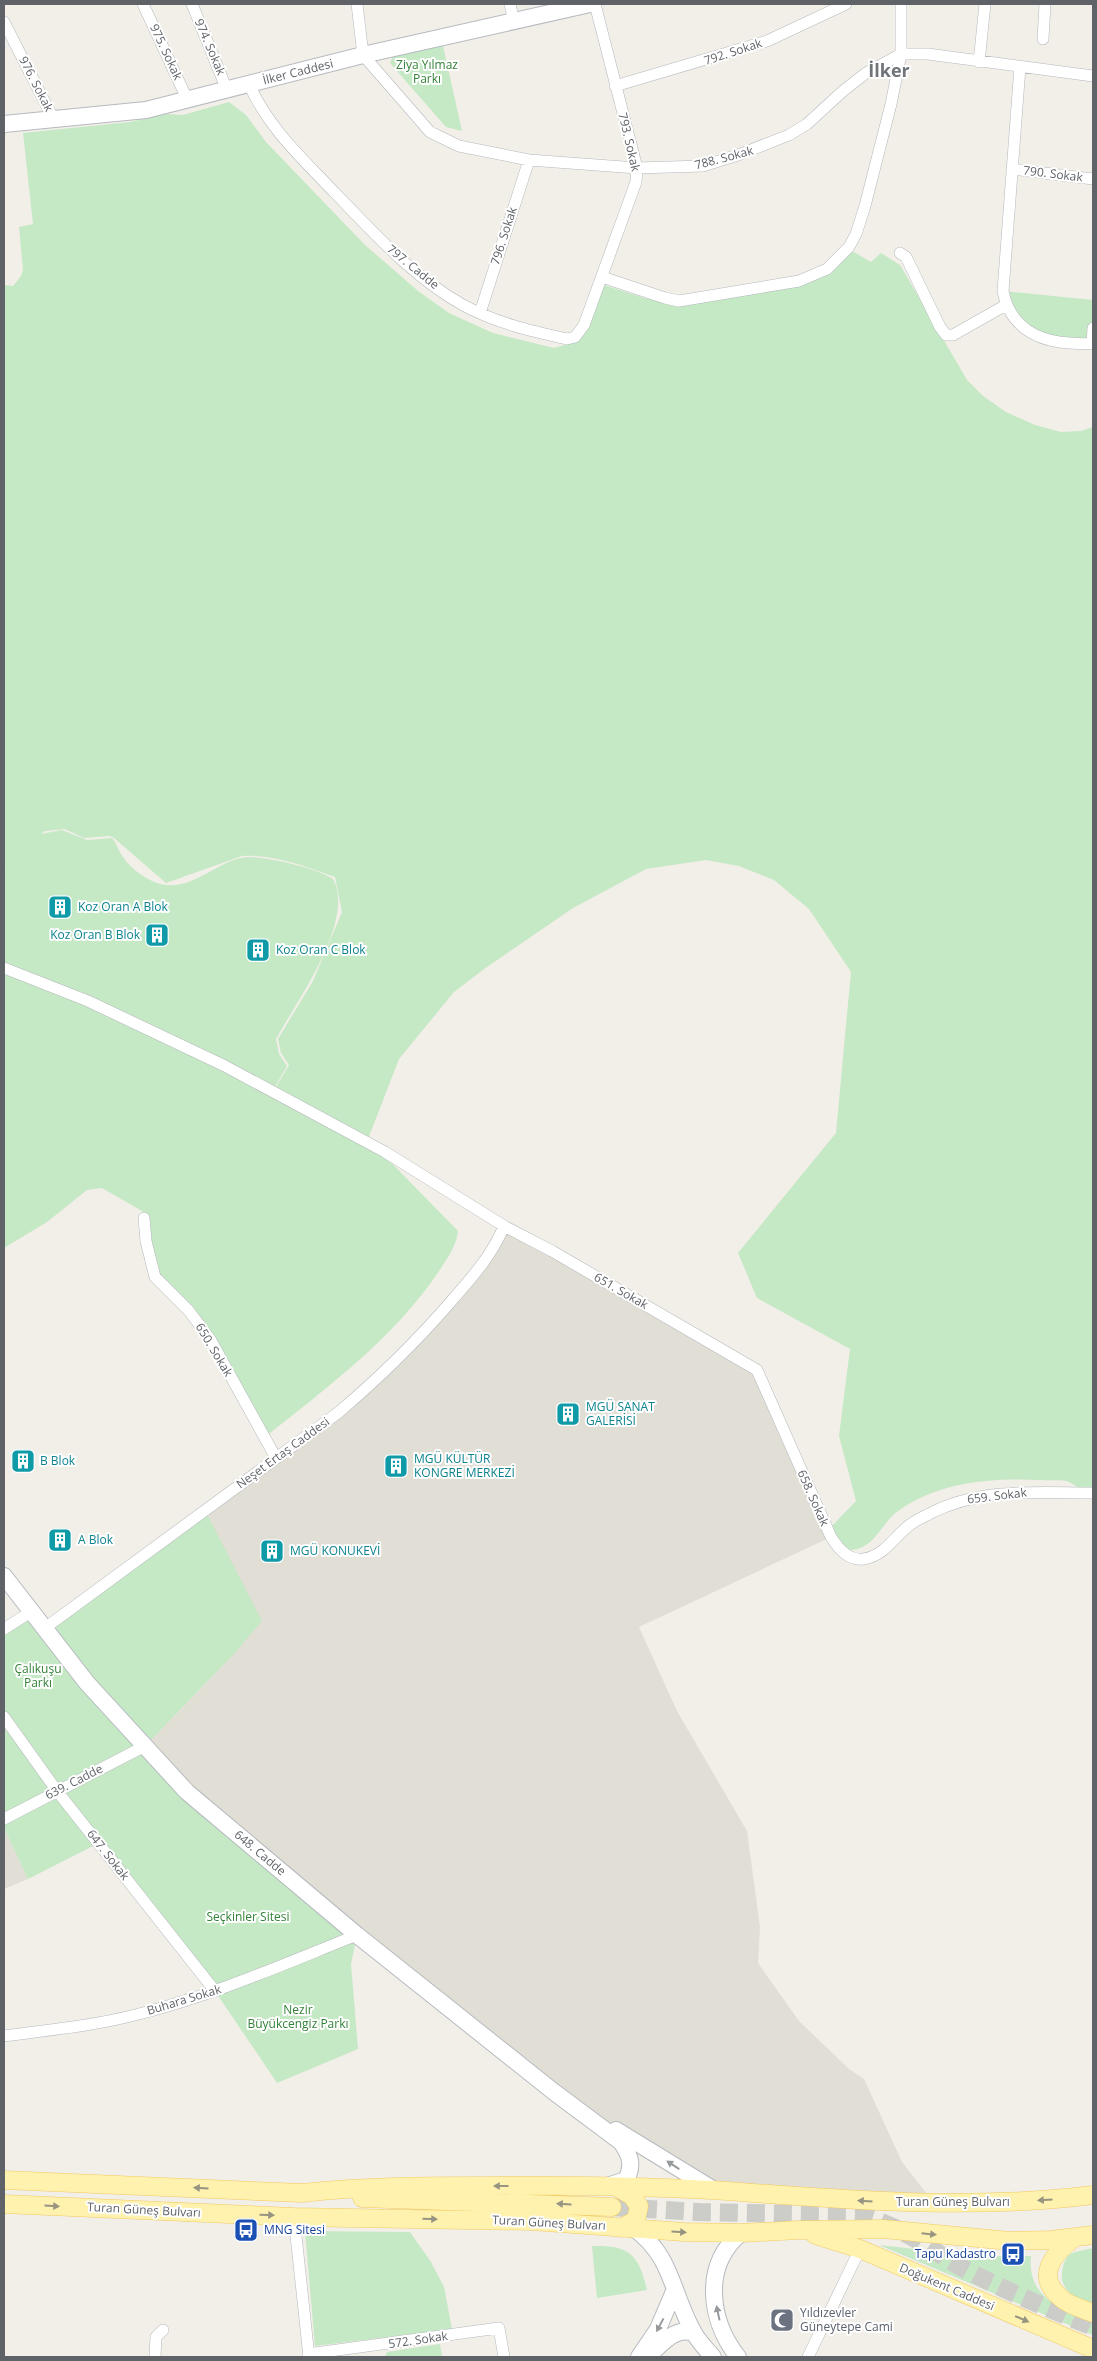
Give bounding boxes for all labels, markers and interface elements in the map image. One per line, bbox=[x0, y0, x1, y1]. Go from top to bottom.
street label: 974. Sokak bbox=[191, 16, 230, 78]
street label: 975. Sokak bbox=[146, 21, 187, 83]
street label: 792. Sokak bbox=[702, 34, 765, 69]
street label: 976. Sokak bbox=[15, 53, 58, 115]
street label: İlker Caddesi bbox=[261, 55, 335, 88]
park label: Ziya Yılmaz Parkı bbox=[396, 56, 458, 87]
district label: İlker bbox=[868, 58, 910, 82]
street label: 793. Sokak bbox=[614, 111, 645, 174]
street label: 788. Sokak bbox=[693, 141, 756, 173]
street label: 790. Sokak bbox=[1022, 161, 1085, 186]
street label: 796. Sokak bbox=[486, 204, 521, 267]
street label: 797. Cadde bbox=[384, 240, 443, 293]
building icon: Koz Oran A Blok bbox=[47, 894, 73, 920]
place label: Koz Oran A Blok bbox=[78, 898, 168, 915]
building icon: Koz Oran B Blok bbox=[144, 922, 170, 948]
place label: Koz Oran B Blok bbox=[50, 926, 141, 943]
building icon: Koz Oran C Blok bbox=[245, 937, 271, 963]
place label: Koz Oran C Blok bbox=[276, 941, 366, 958]
street label: 651. Sokak bbox=[591, 1268, 652, 1313]
street label: 650. Sokak bbox=[192, 1320, 238, 1380]
place label: MGÜ SANAT GALERİSİ bbox=[586, 1398, 655, 1429]
building icon: MGÜ SANAT GALERİSİ bbox=[555, 1401, 581, 1427]
street label: Neşet Ertaş Caddesi bbox=[233, 1413, 333, 1492]
building icon: B Blok bbox=[10, 1448, 36, 1474]
place label: MGÜ KÜLTÜR KONGRE MERKEZİ bbox=[414, 1450, 515, 1481]
place label: B Blok bbox=[40, 1452, 76, 1469]
building icon: MGÜ KÜLTÜR KONGRE MERKEZİ bbox=[383, 1453, 409, 1479]
street label: 658. Sokak bbox=[794, 1467, 834, 1529]
street label: 659. Sokak bbox=[966, 1483, 1028, 1508]
building icon: A Blok bbox=[47, 1527, 73, 1553]
place label: A Blok bbox=[78, 1531, 114, 1548]
building icon: MGÜ KONUKEVİ bbox=[259, 1538, 285, 1564]
place label: MGÜ KONUKEVİ bbox=[290, 1542, 380, 1559]
park label: Çalıkuşu Parkı bbox=[14, 1660, 62, 1691]
street label: 639. Cadde bbox=[42, 1760, 106, 1803]
street label: 647. Sokak bbox=[83, 1826, 134, 1884]
street label: 648. Cadde bbox=[231, 1826, 290, 1879]
park label: Seçkinler Sitesi bbox=[207, 1908, 289, 1925]
street label: Buhara Sokak bbox=[145, 1980, 224, 2019]
park label: Nezir Büyükcengiz Parkı bbox=[247, 2001, 349, 2032]
one-way arrow bbox=[666, 2161, 679, 2170]
one-way arrow bbox=[493, 2182, 509, 2190]
one-way arrow bbox=[193, 2184, 209, 2192]
street label: Turan Güneş Bulvarı bbox=[896, 2193, 1010, 2210]
one-way arrow bbox=[857, 2197, 873, 2205]
one-way arrow bbox=[1037, 2197, 1053, 2205]
street label: Turan Güneş Bulvarı bbox=[87, 2198, 201, 2221]
one-way arrow bbox=[555, 2200, 571, 2208]
one-way arrow bbox=[45, 2202, 61, 2210]
street label: Turan Güneş Bulvarı bbox=[492, 2211, 606, 2234]
one-way arrow bbox=[259, 2212, 275, 2220]
one-way arrow bbox=[422, 2215, 438, 2223]
bus stop icon: MNG Sitesi bbox=[233, 2217, 259, 2243]
place label: MNG Sitesi bbox=[264, 2221, 325, 2238]
one-way arrow bbox=[671, 2228, 687, 2236]
one-way arrow bbox=[922, 2230, 938, 2238]
bus stop icon: Tapu Kadastro bbox=[1000, 2241, 1026, 2267]
place label: Tapu Kadastro bbox=[915, 2245, 996, 2262]
street label: Doğukent Caddesi bbox=[897, 2259, 997, 2314]
place label: Yıldızevler Güneytepe Cami bbox=[800, 2304, 893, 2335]
one-way arrow bbox=[713, 2305, 721, 2321]
mosque icon: Yıldızevler Güneytepe Cami bbox=[769, 2307, 795, 2333]
one-way arrow bbox=[1015, 2316, 1029, 2324]
one-way arrow bbox=[656, 2318, 664, 2332]
street label: 572. Sokak bbox=[387, 2327, 449, 2352]

